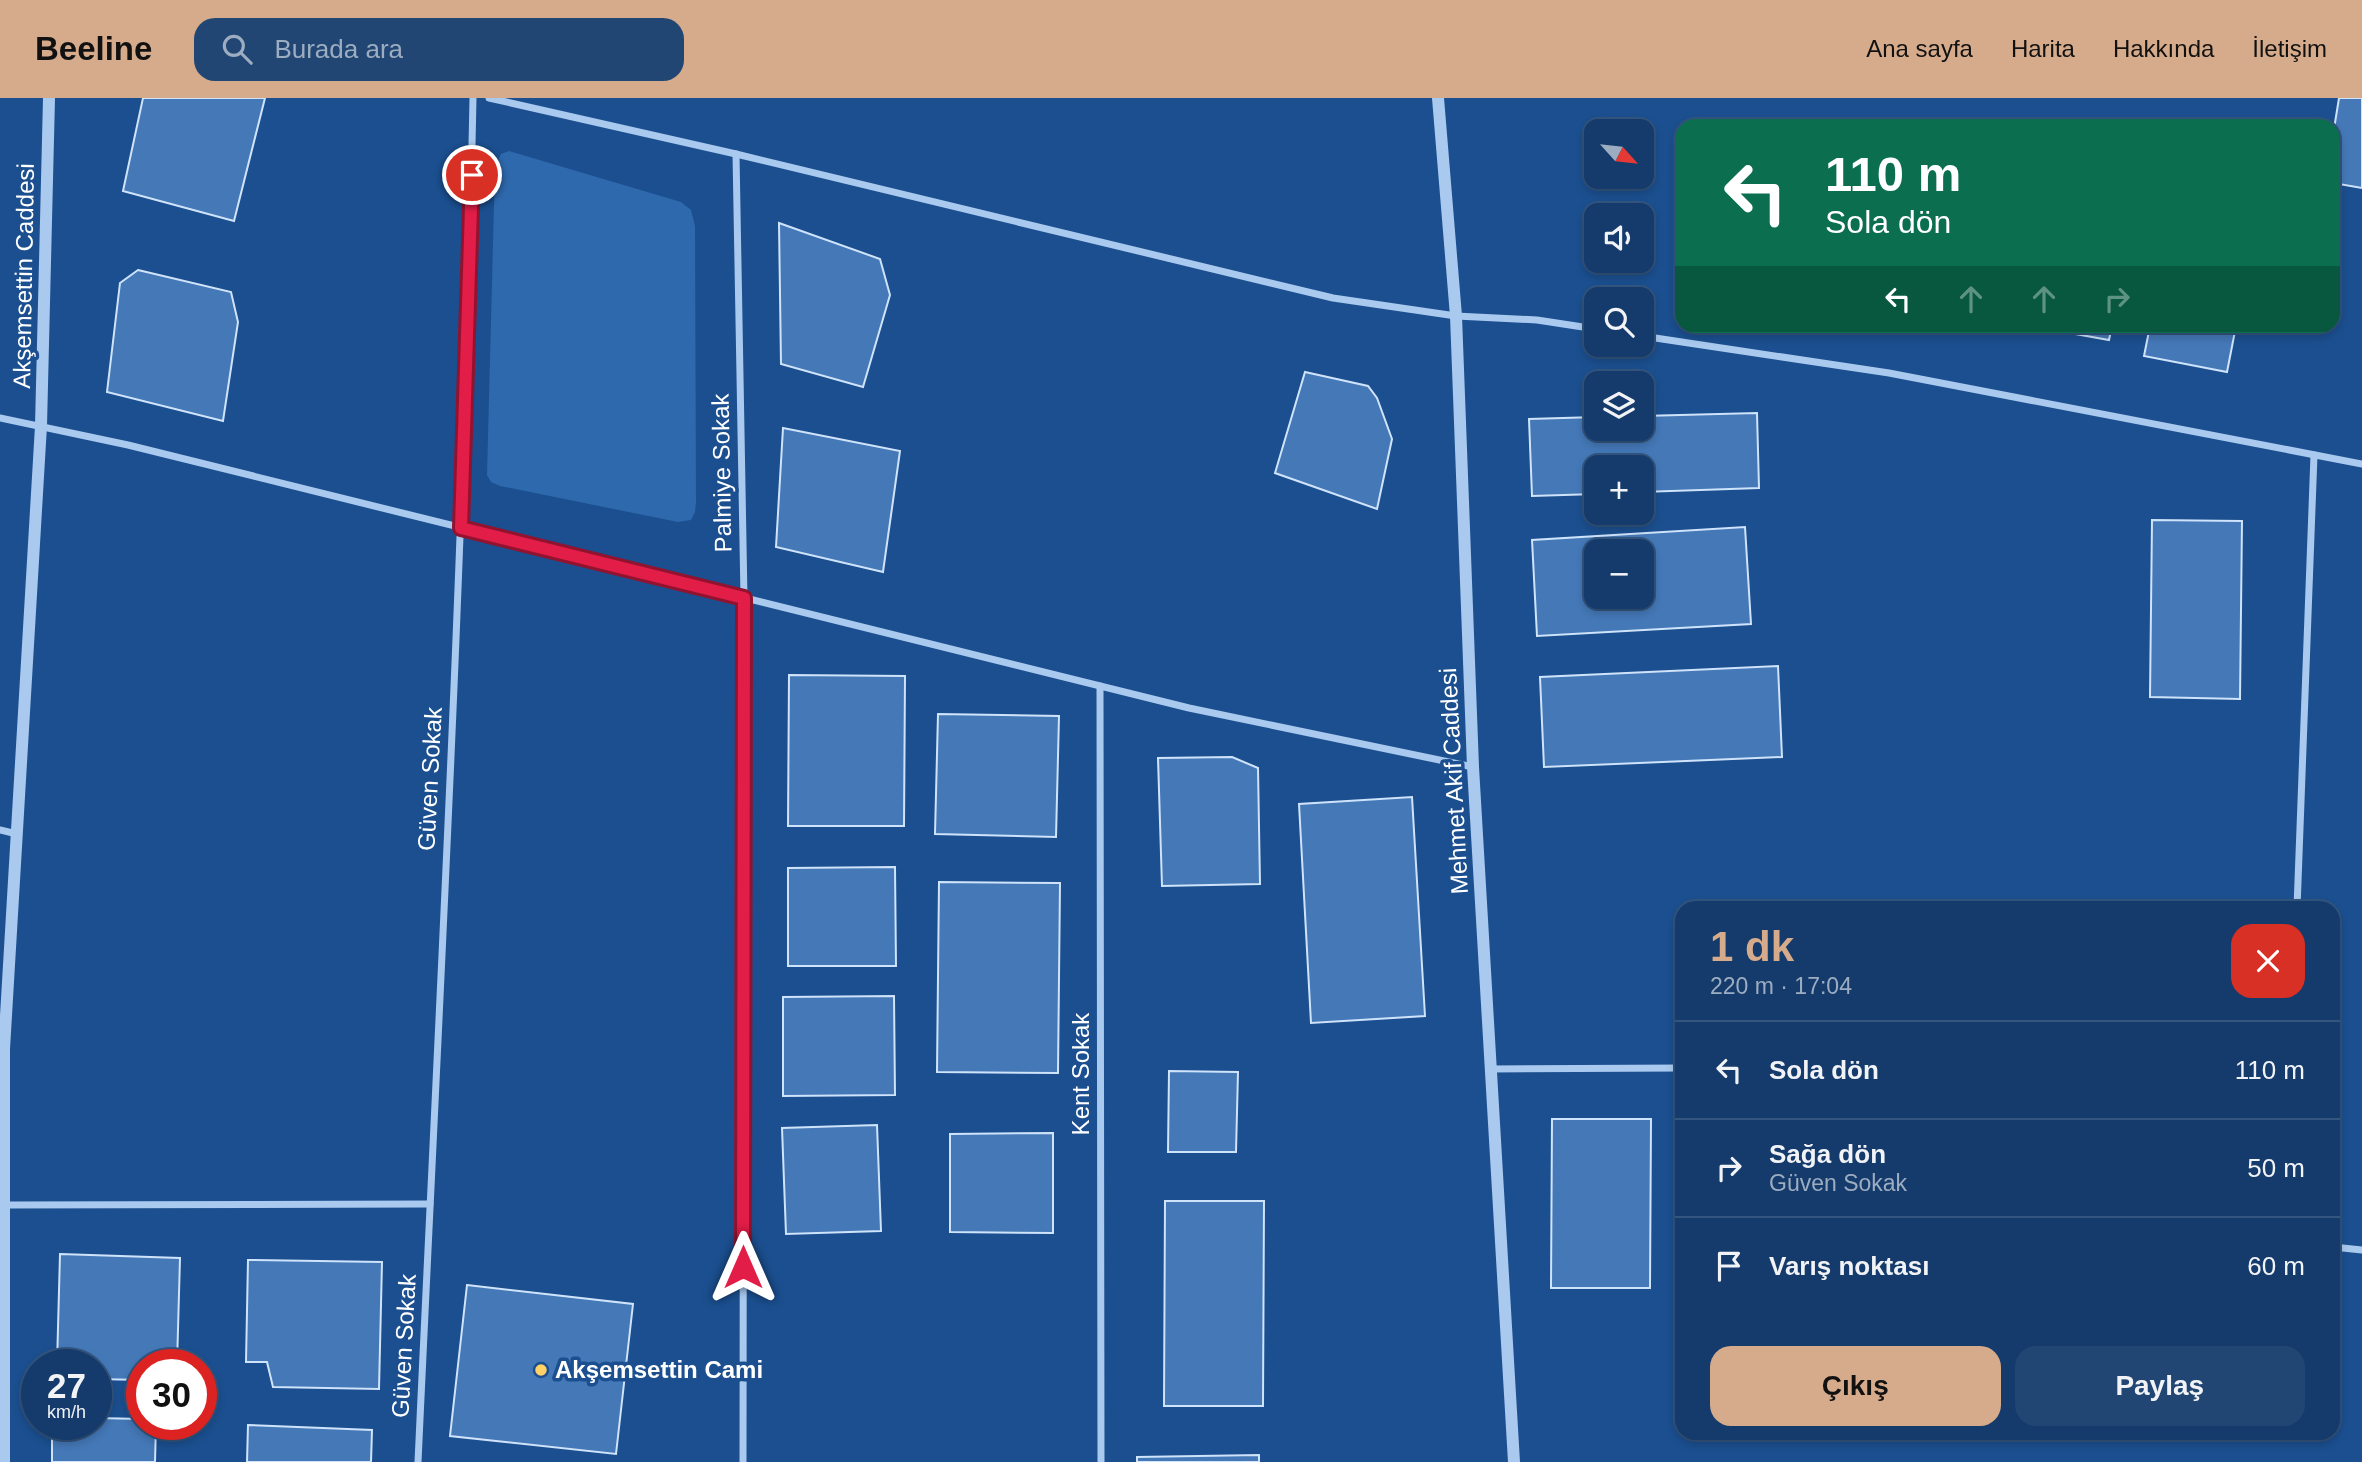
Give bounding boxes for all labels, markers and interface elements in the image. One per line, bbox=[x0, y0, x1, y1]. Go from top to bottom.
search box bbox=[194, 18, 684, 81]
text: Beeline bbox=[35, 30, 152, 67]
icon: search bbox=[218, 30, 256, 68]
text: Burada ara bbox=[274, 34, 403, 64]
text: Ana sayfa bbox=[1866, 35, 1973, 62]
text: Harita bbox=[2011, 35, 2075, 62]
text: Hakkında bbox=[2113, 35, 2214, 62]
text: İletişim bbox=[2252, 35, 2327, 62]
north arrow bbox=[1584, 119, 1654, 189]
map controls bbox=[1584, 119, 1654, 609]
pin bbox=[442, 145, 502, 205]
icon: left bbox=[1710, 147, 1801, 238]
text: 110 m bbox=[1825, 147, 1961, 201]
icon: arrive bbox=[453, 156, 491, 194]
street label: Akşemsettin Caddesi bbox=[8, 163, 39, 389]
button: sound bbox=[1584, 203, 1654, 273]
text: Sola dön bbox=[1825, 204, 1951, 240]
icon: left bbox=[1879, 280, 1917, 318]
icon: ahead bbox=[1952, 280, 1990, 318]
icon: ahead bbox=[2025, 280, 2063, 318]
icon: right bbox=[2098, 280, 2136, 318]
button: search bbox=[1584, 287, 1654, 357]
button: layers bbox=[1584, 371, 1654, 441]
street label: Palmiye Sokak bbox=[707, 392, 736, 553]
button: + bbox=[1584, 455, 1654, 525]
button: − bbox=[1584, 539, 1654, 609]
street label: Mehmet Akif Caddesi bbox=[1434, 667, 1473, 895]
street label: Güven Sokak bbox=[412, 705, 447, 852]
text: 1 dk bbox=[1710, 923, 1794, 970]
button: close bbox=[2231, 924, 2305, 998]
text: 220 m · 17:04 bbox=[1710, 973, 1852, 999]
street label: Kent Sokak bbox=[1067, 1012, 1094, 1135]
icon: left bbox=[1710, 1051, 1748, 1089]
text: Sola dön bbox=[1769, 1055, 1879, 1085]
text: 110 m bbox=[2235, 1055, 2305, 1085]
text: Sağa dön bbox=[1769, 1139, 1886, 1169]
icon: right bbox=[1710, 1149, 1748, 1187]
text: 50 m bbox=[2247, 1153, 2305, 1183]
text: Güven Sokak bbox=[1769, 1170, 1907, 1196]
position arrow bbox=[706, 1230, 780, 1304]
icon: arrive bbox=[1710, 1247, 1748, 1285]
text: Varış noktası bbox=[1769, 1251, 1929, 1281]
text: 60 m bbox=[2247, 1251, 2305, 1281]
street label: Güven Sokak bbox=[386, 1272, 421, 1419]
button: Çıkış bbox=[1710, 1346, 2001, 1426]
button: Paylaş bbox=[2015, 1346, 2305, 1426]
speed limit sign: 30 bbox=[126, 1349, 217, 1440]
place label: Akşemsettin Cami bbox=[555, 1356, 763, 1383]
marker: Akşemsettin Cami bbox=[533, 1362, 549, 1378]
text: 27 bbox=[47, 1366, 86, 1405]
text: km/h bbox=[47, 1402, 86, 1422]

